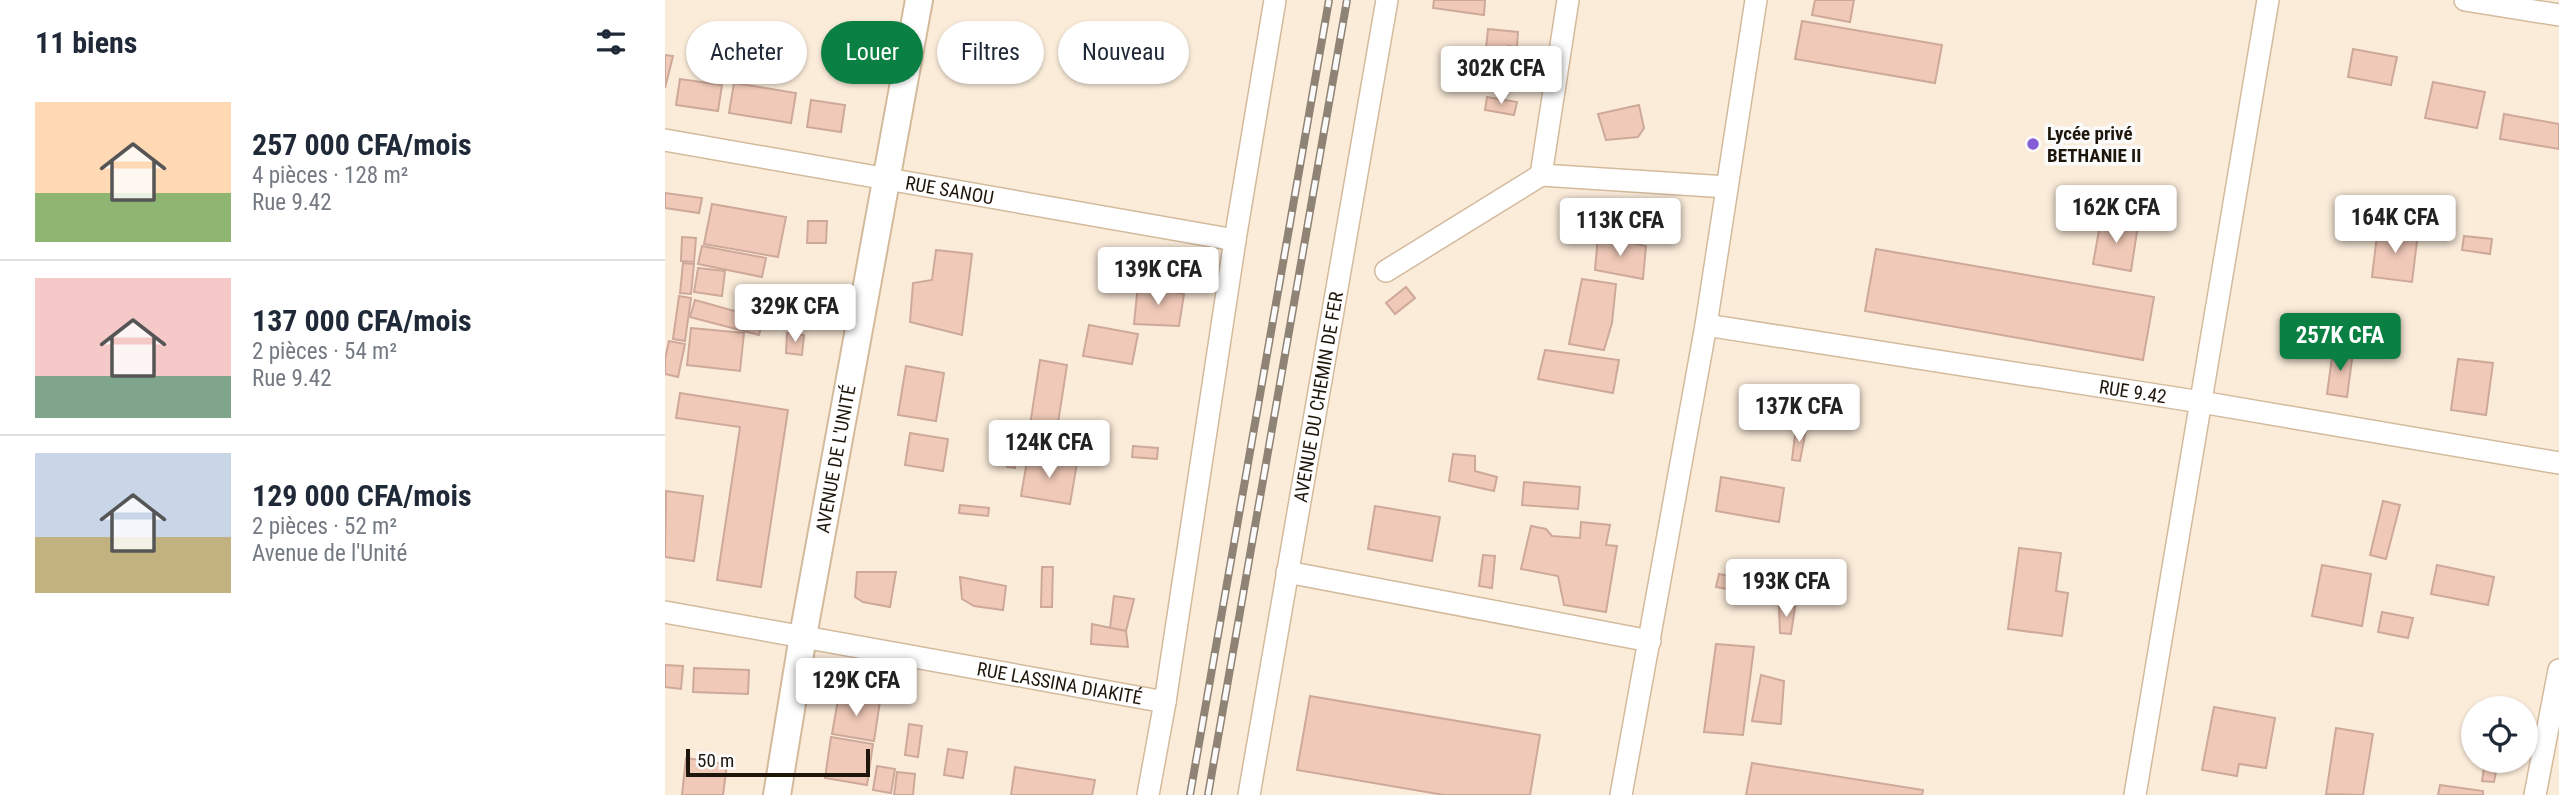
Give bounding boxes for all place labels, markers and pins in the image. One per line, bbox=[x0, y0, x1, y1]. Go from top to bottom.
pin: 302K CFA bbox=[1429, 46, 1573, 106]
place label: Lycée privé BETHANIE II bbox=[2047, 122, 2141, 167]
marker: Lycée privé BETHANIE II bbox=[2025, 136, 2041, 152]
pin: 162K CFA bbox=[2044, 186, 2188, 245]
pin: 164K CFA bbox=[2323, 196, 2467, 255]
pin: 113K CFA bbox=[1548, 198, 1692, 258]
pin: 139K CFA bbox=[1086, 247, 1230, 307]
pin: 329K CFA bbox=[723, 284, 867, 344]
pin: 257K CFA bbox=[2268, 314, 2412, 373]
pin: 137K CFA bbox=[1727, 384, 1871, 444]
pin: 124K CFA bbox=[977, 420, 1121, 480]
pin: 193K CFA bbox=[1714, 560, 1858, 619]
pin: 129K CFA bbox=[784, 658, 928, 718]

